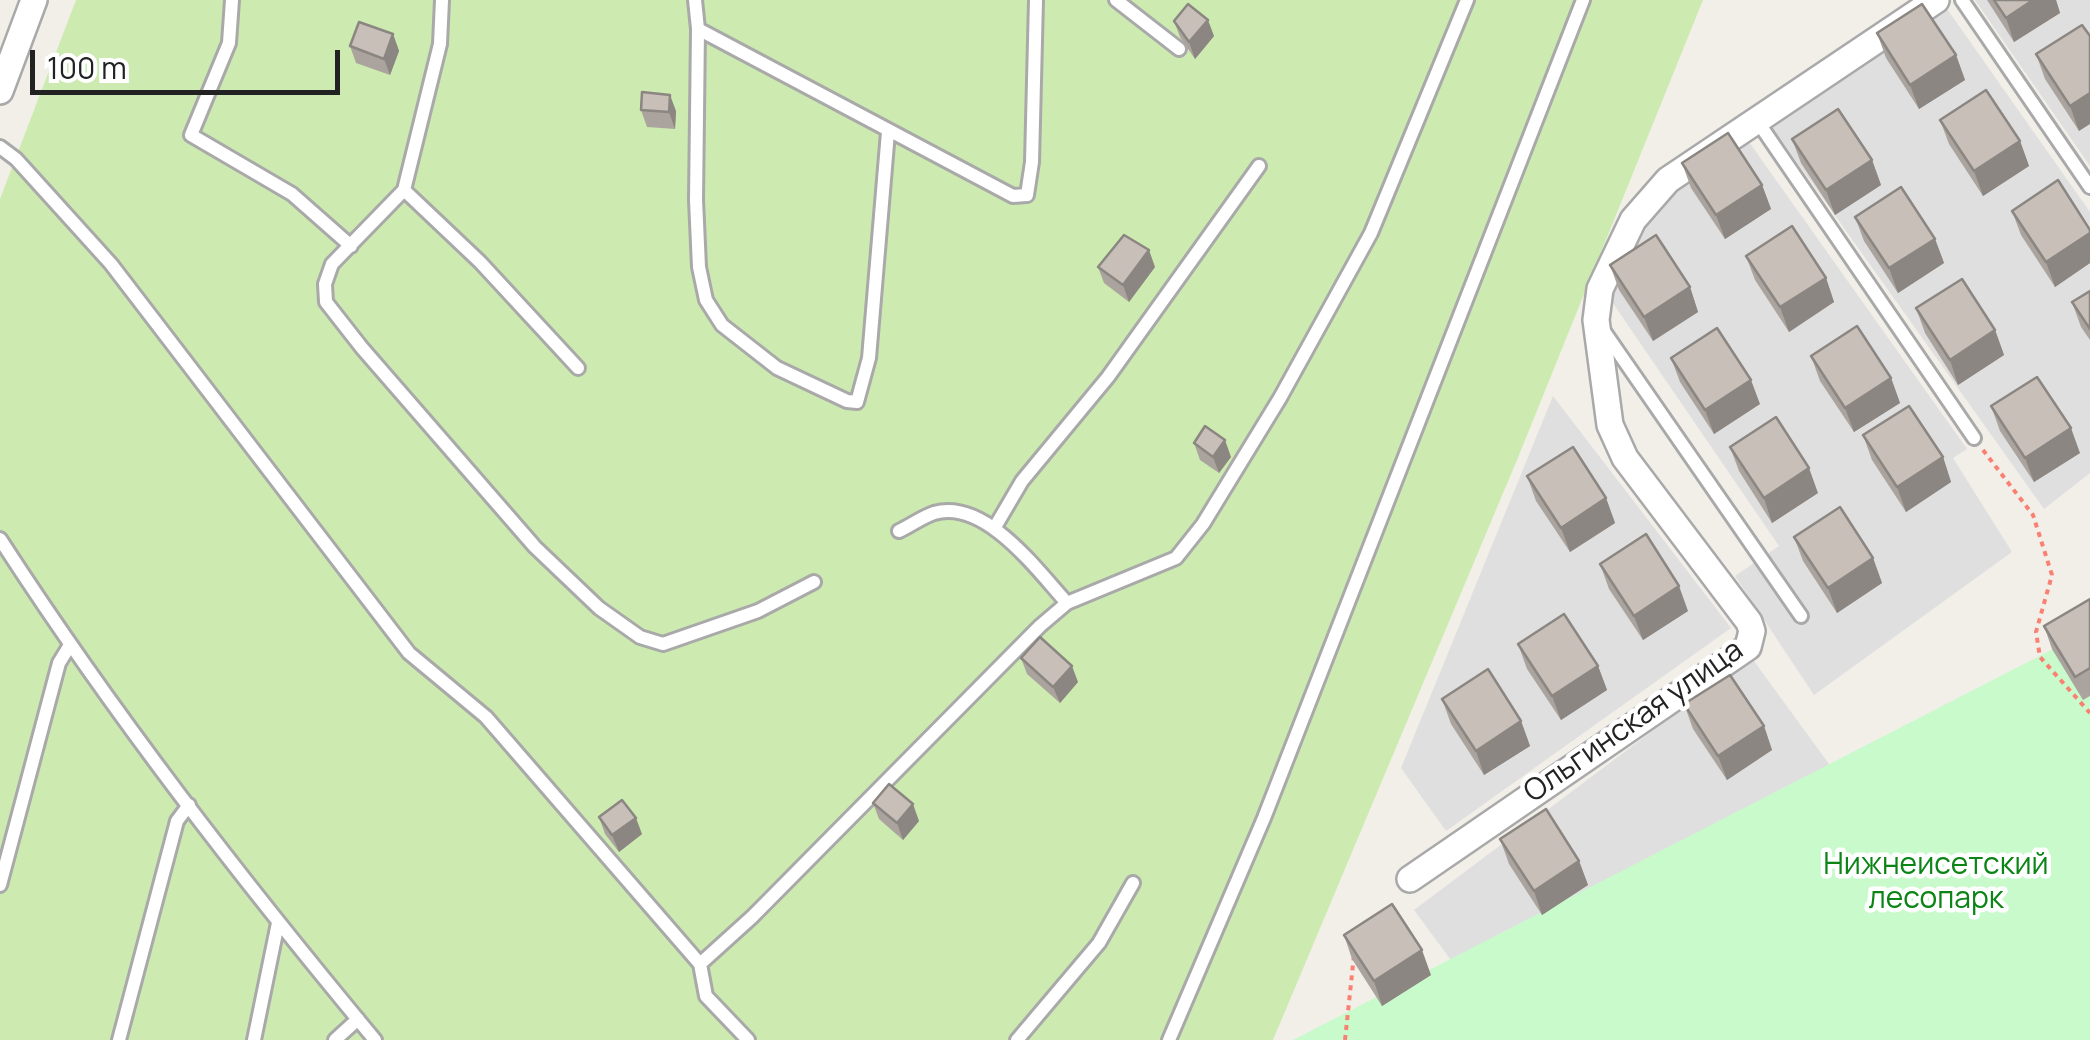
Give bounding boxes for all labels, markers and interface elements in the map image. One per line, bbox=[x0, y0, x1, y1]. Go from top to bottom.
scale bar bbox=[35, 30, 345, 92]
text: 100 m bbox=[47, 47, 127, 88]
street label: Ольгинская улица bbox=[1518, 633, 1750, 811]
park label: Нижнеисетский лесопарк bbox=[1823, 848, 2049, 918]

